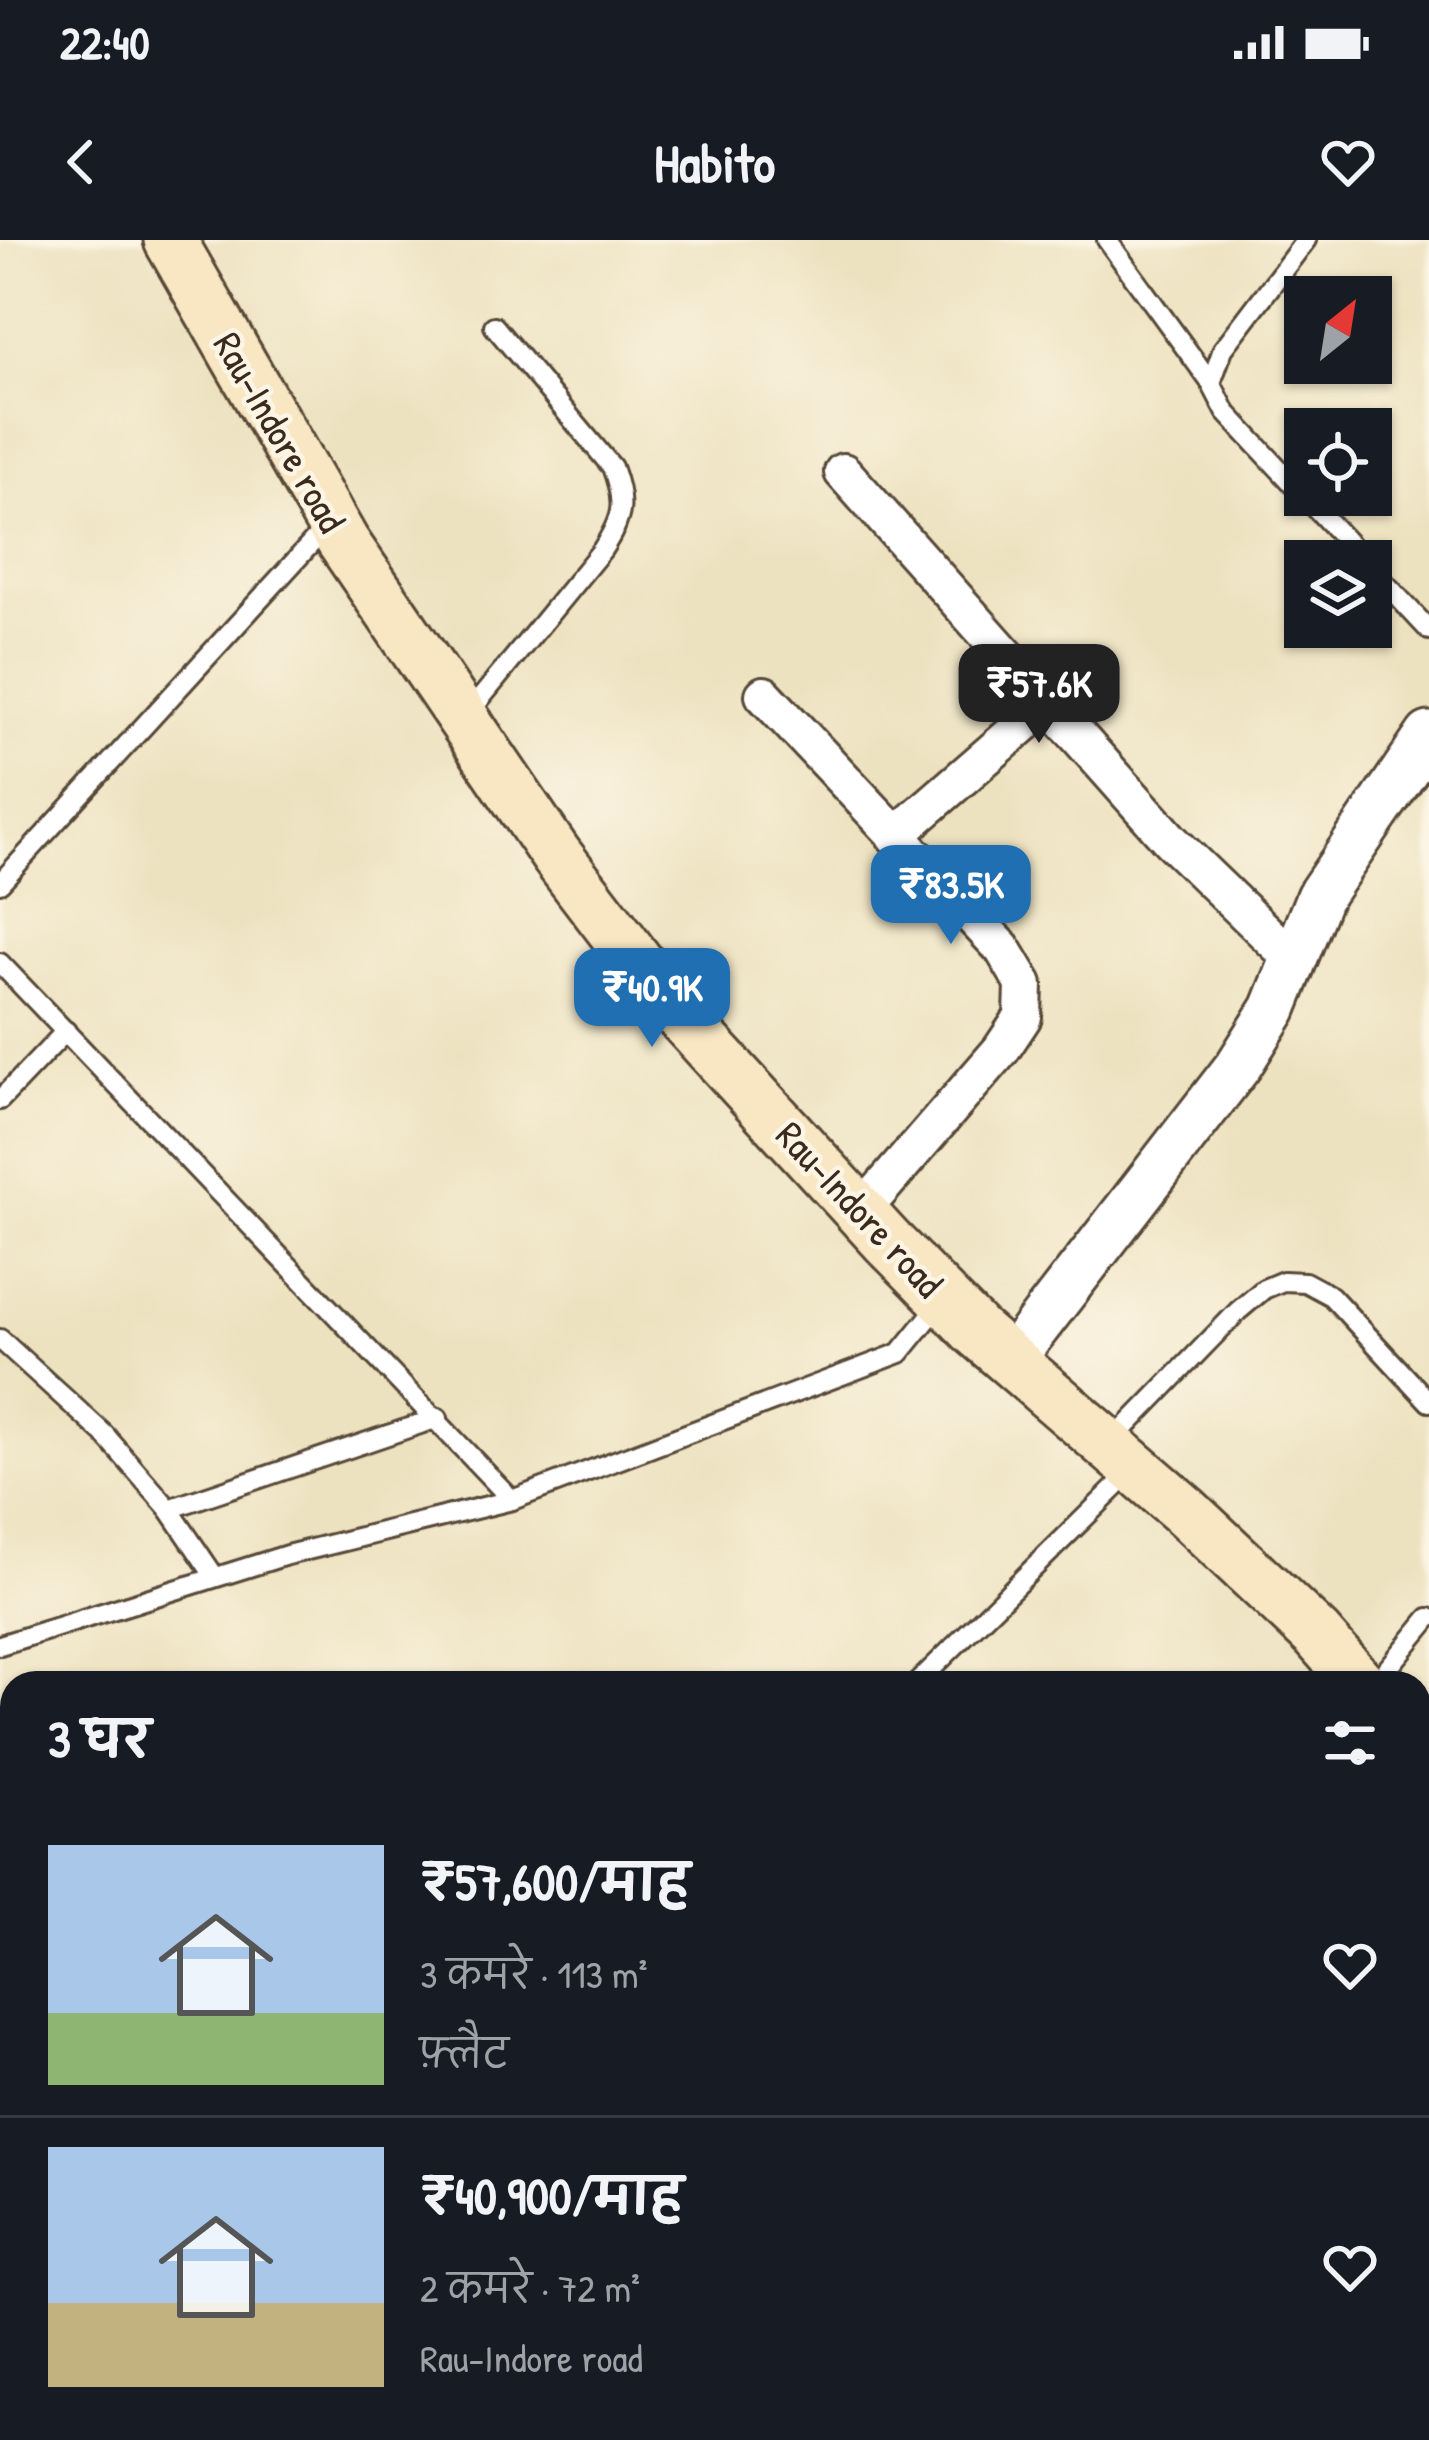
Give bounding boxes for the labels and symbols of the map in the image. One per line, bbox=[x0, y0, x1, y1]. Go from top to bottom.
north arrow bbox=[1284, 276, 1392, 384]
street label: Rau-Indore road bbox=[202, 322, 359, 541]
pin: ₹57.6K bbox=[941, 644, 1137, 746]
pin: ₹83.5K bbox=[853, 845, 1049, 947]
pin: ₹40.9K bbox=[554, 948, 750, 1050]
street label: Rau-Indore road bbox=[765, 1109, 956, 1308]

